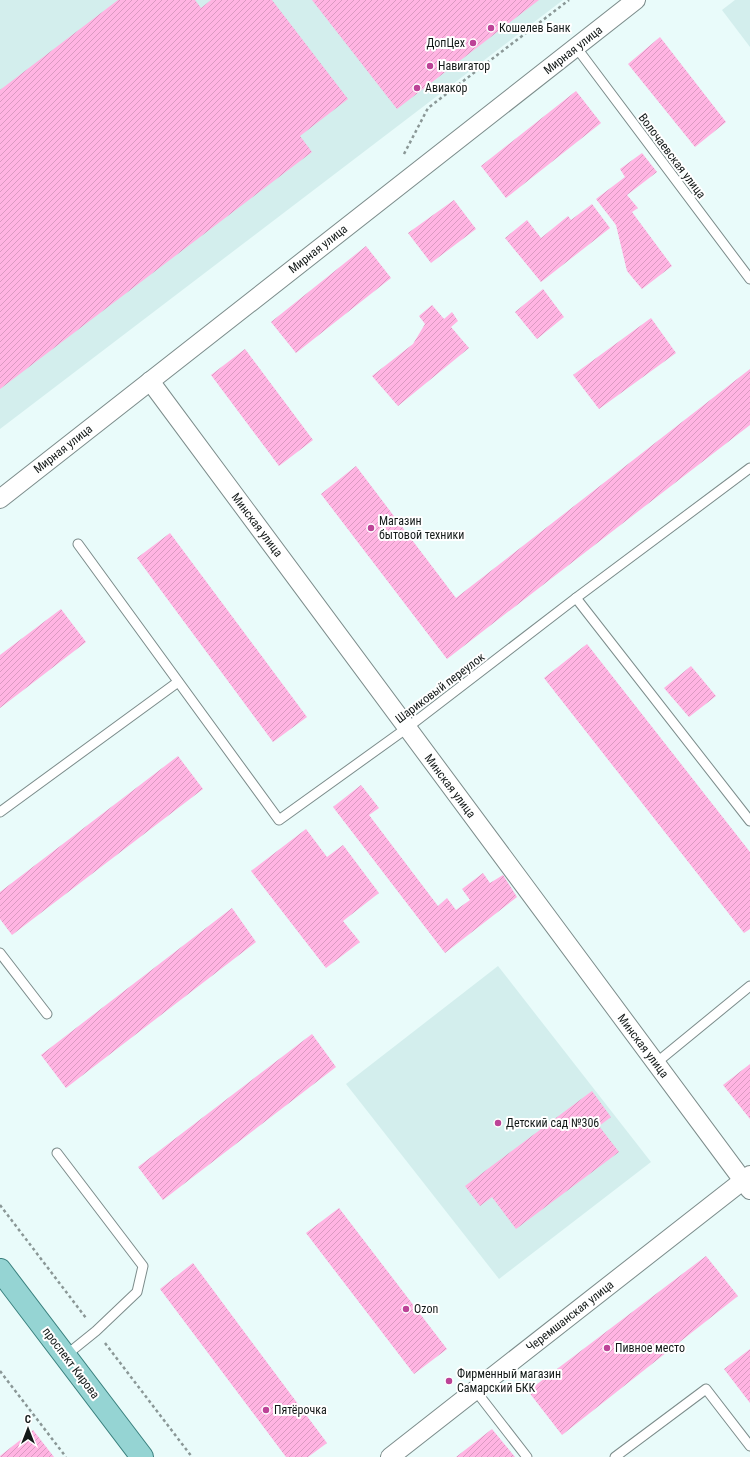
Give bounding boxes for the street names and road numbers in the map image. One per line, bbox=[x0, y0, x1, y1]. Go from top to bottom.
street label: Мирная улица bbox=[541, 23, 605, 77]
street label: Волочаевская улица bbox=[636, 111, 709, 201]
street label: Мирная улица bbox=[286, 222, 350, 276]
street label: Мирная улица bbox=[31, 422, 95, 476]
street label: Минская улица bbox=[229, 490, 286, 560]
street label: Шариковый переулок bbox=[393, 650, 488, 726]
street label: Минская улица bbox=[422, 751, 479, 821]
street label: Минская улица bbox=[615, 1011, 672, 1081]
street label: Черемшанская улица bbox=[524, 1277, 617, 1354]
street label: проспект Кирова bbox=[40, 1325, 102, 1402]

